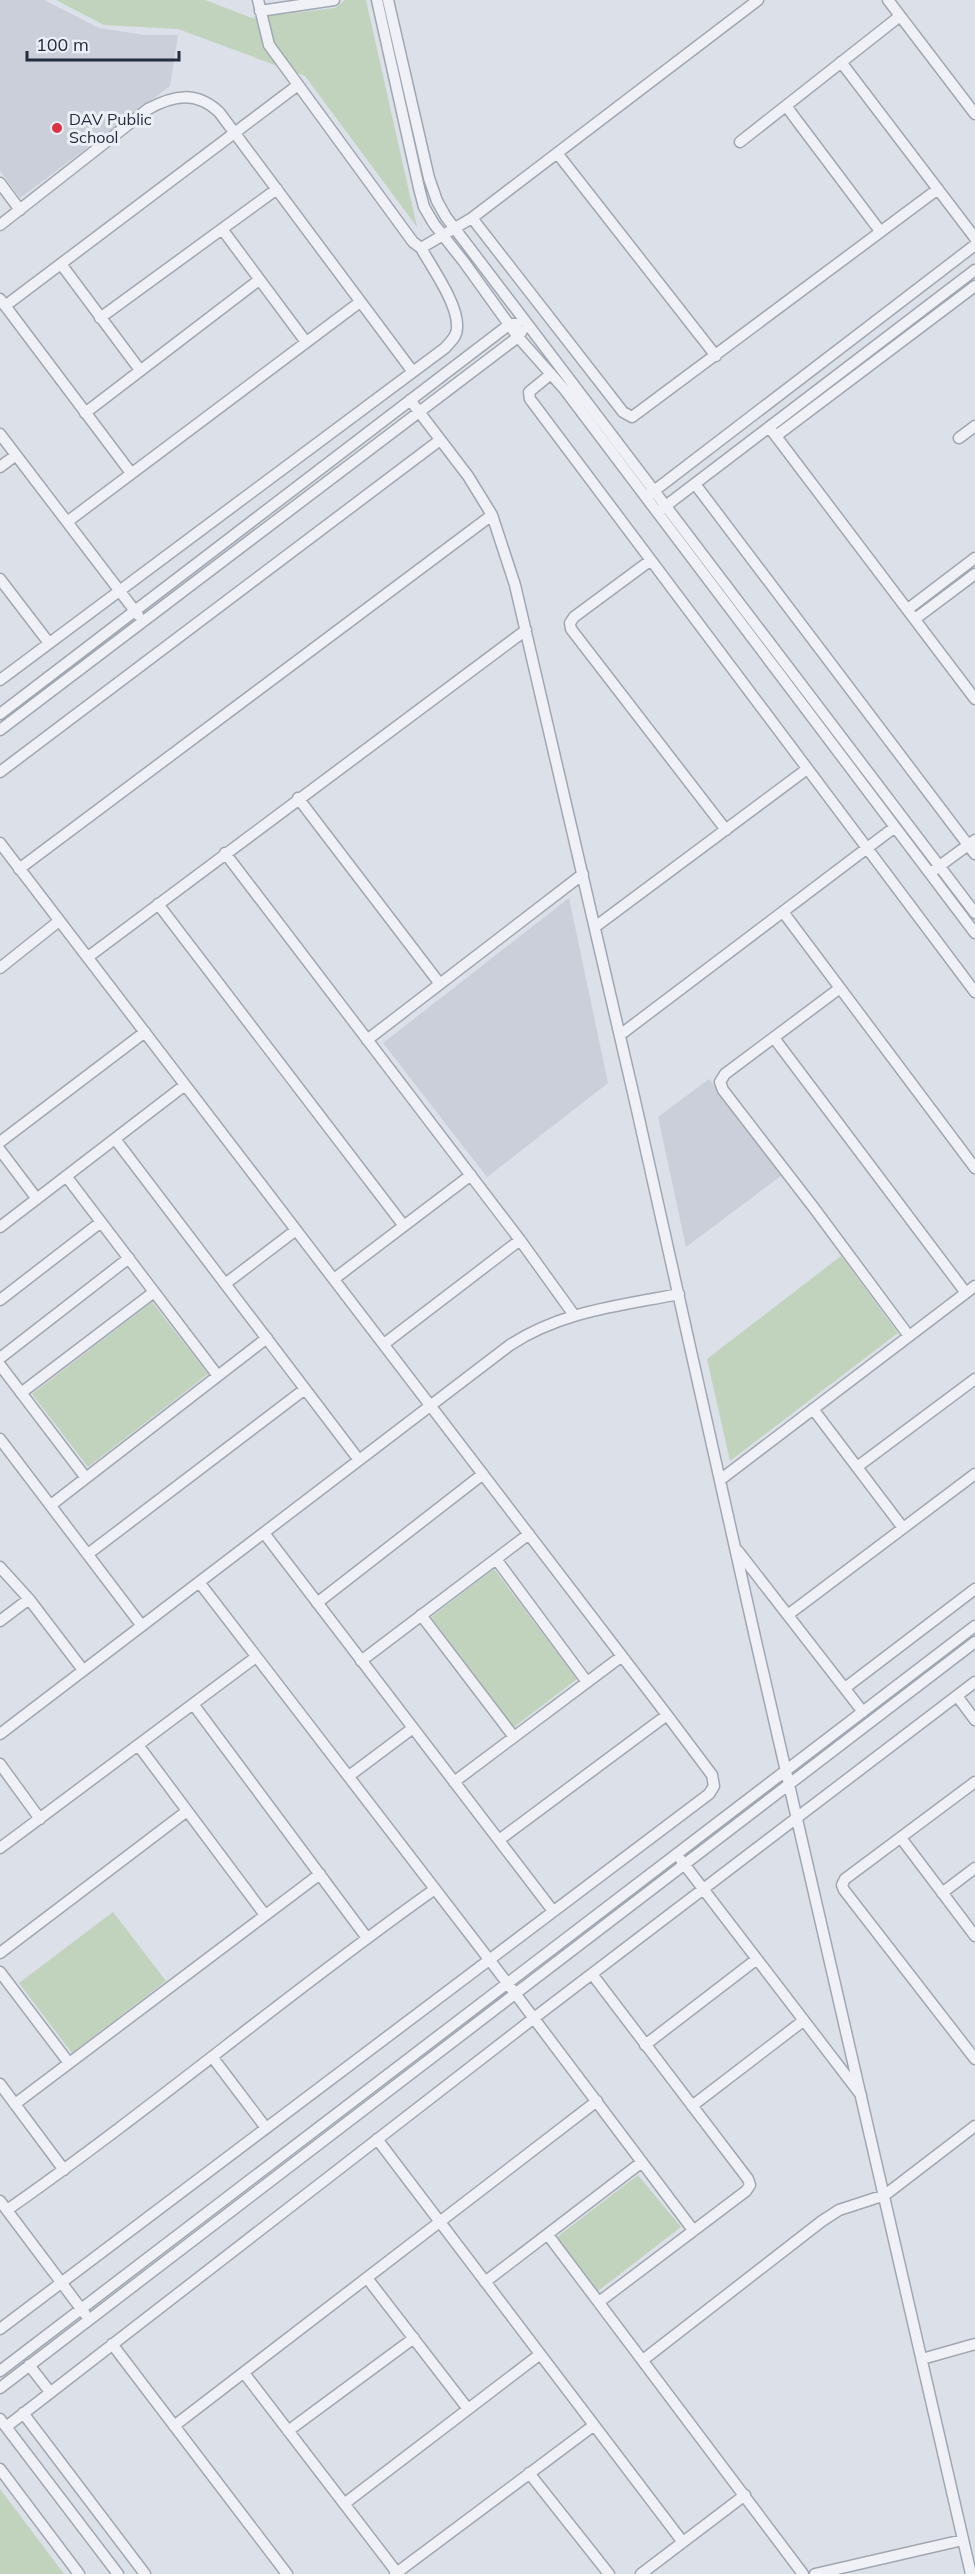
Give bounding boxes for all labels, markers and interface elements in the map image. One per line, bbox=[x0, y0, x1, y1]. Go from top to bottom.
scale bar bbox=[27, 24, 178, 62]
text: 100 m bbox=[36, 33, 89, 56]
place label: DAV Public School bbox=[69, 109, 152, 147]
marker: DAV Public School bbox=[50, 121, 64, 135]

